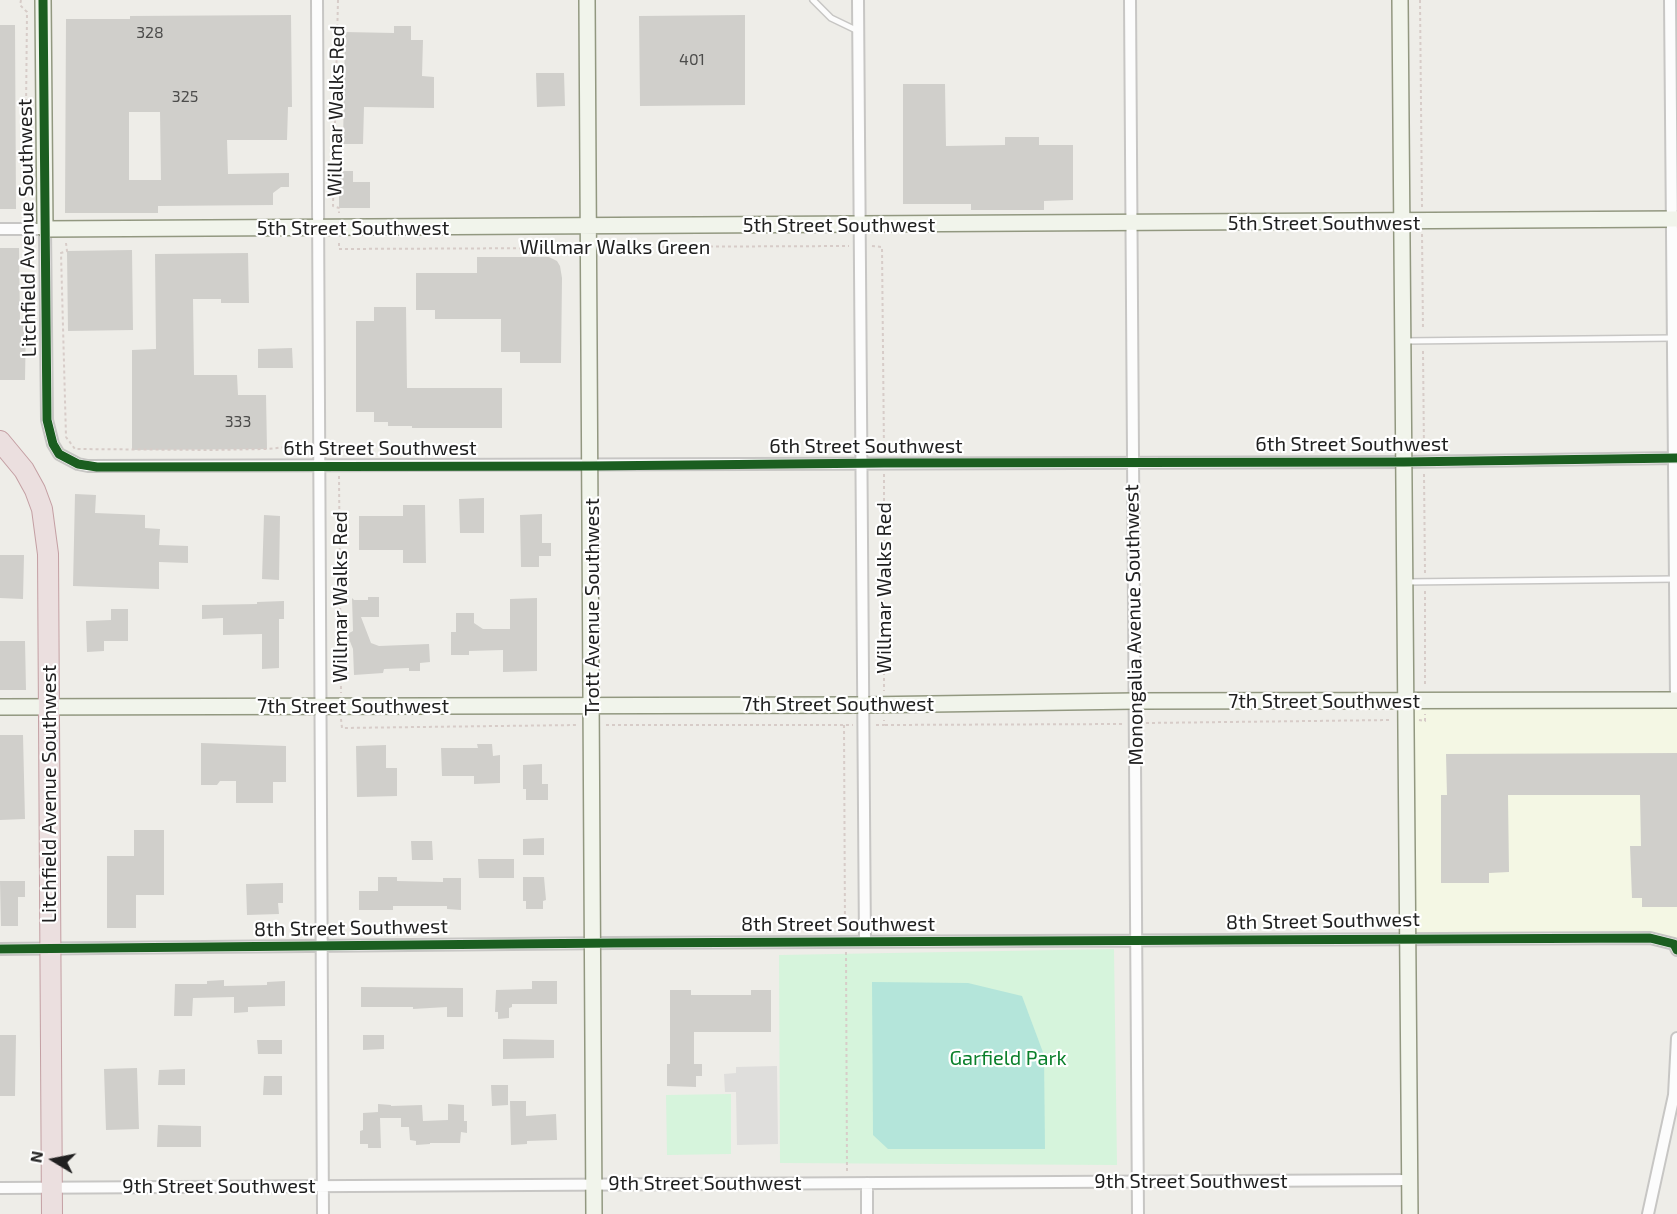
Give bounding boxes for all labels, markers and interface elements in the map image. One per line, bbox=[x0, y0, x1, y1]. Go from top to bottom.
house number: 328 bbox=[136, 23, 164, 43]
street label: Willmar Walks Red bbox=[323, 25, 349, 197]
house number: 401 bbox=[679, 50, 705, 70]
house number: 325 bbox=[172, 87, 198, 107]
street label: Litchfield Avenue Southwest bbox=[13, 99, 41, 357]
street label: 5th Street Southwest bbox=[1228, 211, 1420, 235]
street label: 5th Street Southwest bbox=[743, 213, 935, 237]
street label: 5th Street Southwest bbox=[257, 216, 449, 240]
street label: Willmar Walks Green bbox=[520, 235, 710, 259]
house number: 333 bbox=[225, 412, 251, 432]
street label: 6th Street Southwest bbox=[1255, 432, 1449, 456]
street label: 6th Street Southwest bbox=[769, 434, 963, 458]
street label: 6th Street Southwest bbox=[283, 436, 477, 460]
street label: Monongalia Avenue Southwest bbox=[1120, 484, 1148, 766]
street label: Trott Avenue Southwest bbox=[580, 498, 604, 716]
street label: Willmar Walks Red bbox=[872, 502, 896, 674]
street label: Willmar Walks Red bbox=[328, 511, 352, 683]
street label: Litchfield Avenue Southwest bbox=[37, 665, 61, 923]
street label: 7th Street Southwest bbox=[1228, 689, 1420, 713]
street label: 7th Street Southwest bbox=[742, 692, 934, 716]
street label: 7th Street Southwest bbox=[257, 694, 449, 718]
street label: 8th Street Southwest bbox=[1226, 907, 1420, 935]
street label: 8th Street Southwest bbox=[741, 912, 935, 936]
street label: 8th Street Southwest bbox=[254, 914, 448, 942]
park label: Garfield Park bbox=[949, 1046, 1067, 1070]
north arrow bbox=[24, 1130, 84, 1190]
text: N bbox=[25, 1149, 46, 1164]
street label: 9th Street Southwest bbox=[1094, 1169, 1288, 1193]
street label: 9th Street Southwest bbox=[608, 1171, 802, 1195]
street label: 9th Street Southwest bbox=[122, 1174, 316, 1198]

